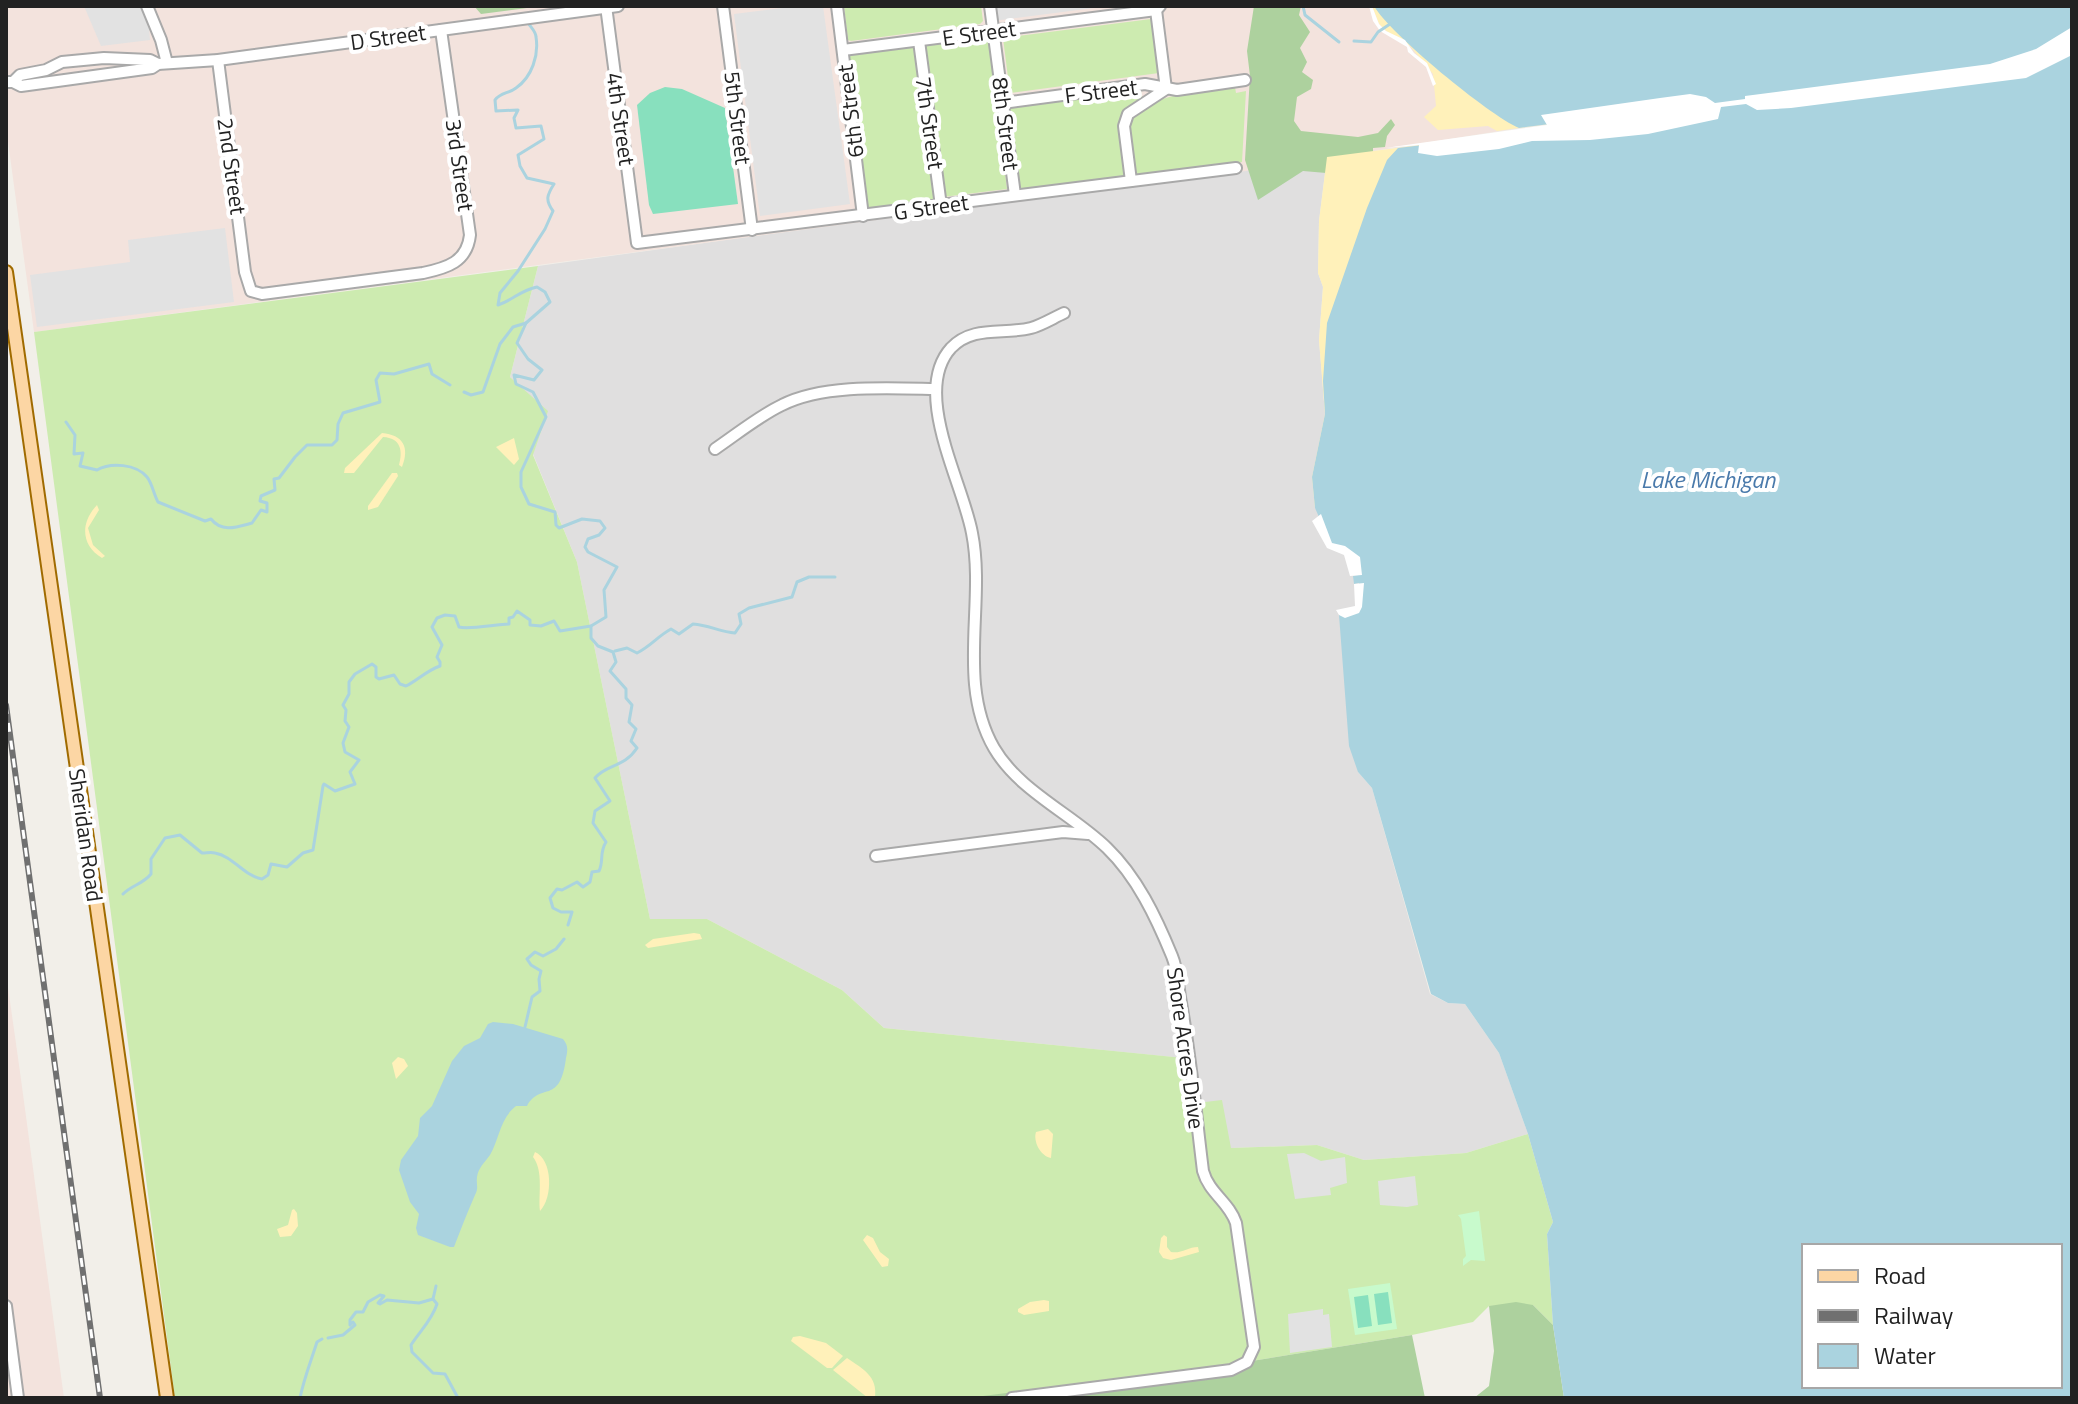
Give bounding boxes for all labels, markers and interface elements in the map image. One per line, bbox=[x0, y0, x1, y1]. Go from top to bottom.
street label: E Street bbox=[940, 11, 1018, 55]
street label: D Street bbox=[348, 15, 428, 59]
street label: 6th Street bbox=[827, 62, 873, 159]
street label: 4th Street bbox=[598, 70, 644, 168]
street label: 5th Street bbox=[715, 70, 761, 167]
street label: F Street bbox=[1063, 70, 1140, 112]
street label: 7th Street bbox=[907, 74, 953, 172]
street label: 8th Street bbox=[983, 76, 1029, 173]
street label: 2nd Street bbox=[208, 115, 256, 217]
street label: 3rd Street bbox=[437, 117, 483, 214]
street label: G Street bbox=[891, 185, 971, 229]
water label: Lake Michigan bbox=[1641, 461, 1776, 497]
street label: Sheridan Road bbox=[60, 766, 112, 904]
street label: Shore Acres Drive bbox=[1158, 965, 1214, 1131]
legend bbox=[1802, 1244, 2062, 1388]
text: Road bbox=[1874, 1257, 1926, 1293]
text: Railway bbox=[1874, 1297, 1954, 1333]
text: Water bbox=[1874, 1337, 1936, 1373]

